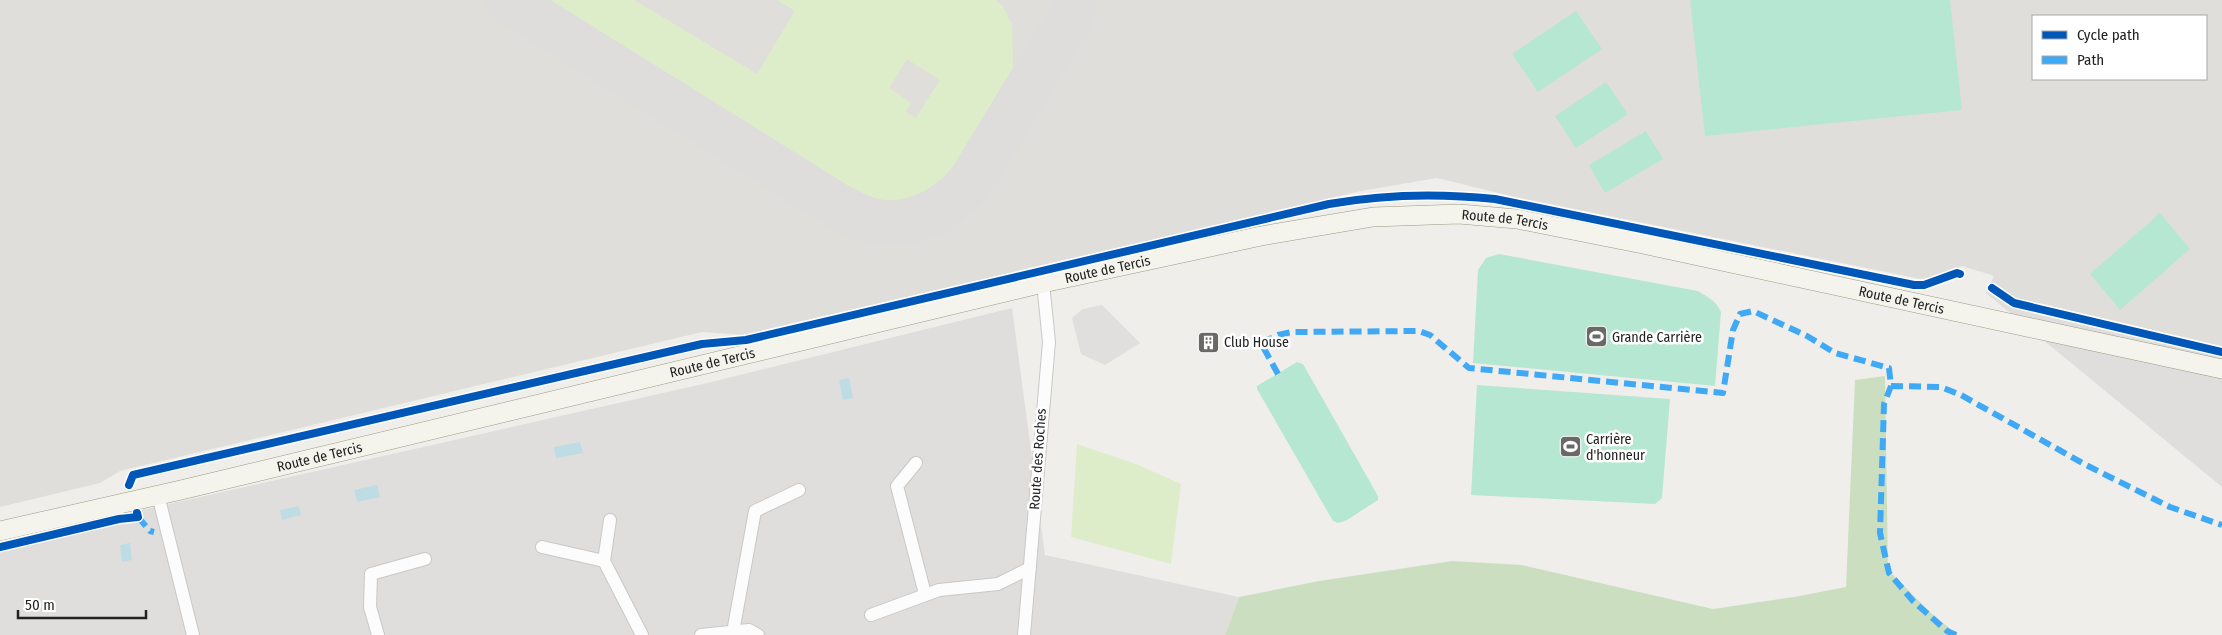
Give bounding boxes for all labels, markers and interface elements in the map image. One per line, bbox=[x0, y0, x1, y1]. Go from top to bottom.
legend bbox=[2032, 15, 2207, 80]
text: Cycle path bbox=[2077, 26, 2140, 44]
text: Path bbox=[2077, 51, 2104, 69]
street label: Route de Tercis bbox=[1461, 206, 1550, 233]
street label: Route de Tercis bbox=[1063, 252, 1152, 287]
street label: Route de Tercis bbox=[1857, 282, 1946, 317]
sports icon: Grande Carrière bbox=[1584, 325, 1608, 349]
place label: Grande Carrière bbox=[1612, 329, 1702, 346]
building icon: Club House bbox=[1196, 330, 1220, 354]
place label: Club House bbox=[1224, 334, 1289, 351]
street label: Route de Tercis bbox=[668, 344, 757, 381]
street label: Route des Roches bbox=[1026, 408, 1050, 510]
place label: Carrière d'honneur bbox=[1586, 431, 1645, 464]
sports icon: Carrière d'honneur bbox=[1558, 435, 1582, 459]
street label: Route de Tercis bbox=[275, 438, 364, 475]
scale bar bbox=[18, 588, 145, 620]
text: 50 m bbox=[25, 596, 55, 614]

